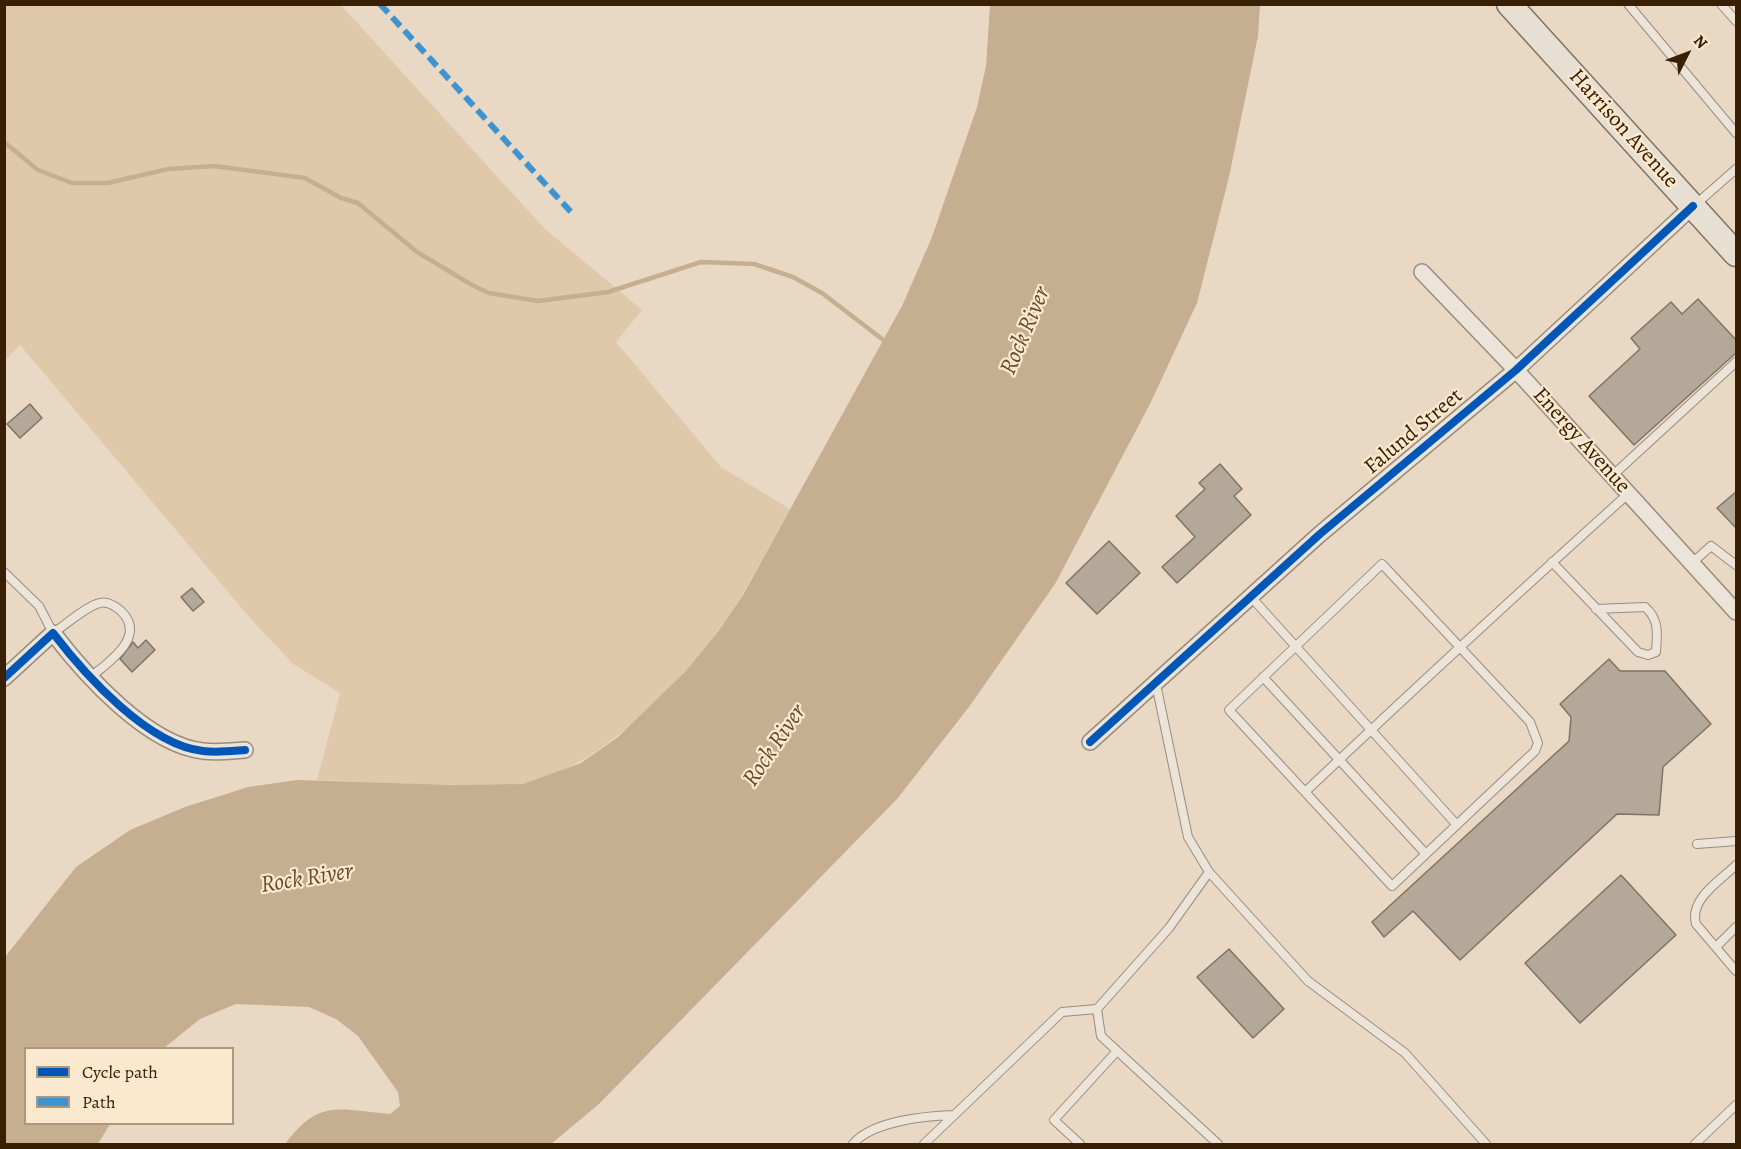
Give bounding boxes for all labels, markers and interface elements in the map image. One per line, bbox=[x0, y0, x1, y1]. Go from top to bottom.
north arrow bbox=[1657, 24, 1717, 84]
text: N bbox=[1688, 30, 1712, 54]
street label: Harrison Avenue bbox=[1563, 64, 1683, 194]
water label: Rock River bbox=[995, 283, 1057, 379]
street label: Falund Street bbox=[1359, 383, 1469, 481]
street label: Energy Avenue bbox=[1527, 383, 1635, 499]
water label: Rock River bbox=[737, 699, 813, 793]
water label: Rock River bbox=[259, 858, 355, 900]
legend bbox=[24, 1047, 234, 1125]
text: Cycle path bbox=[82, 1060, 158, 1084]
text: Path bbox=[82, 1090, 116, 1114]

